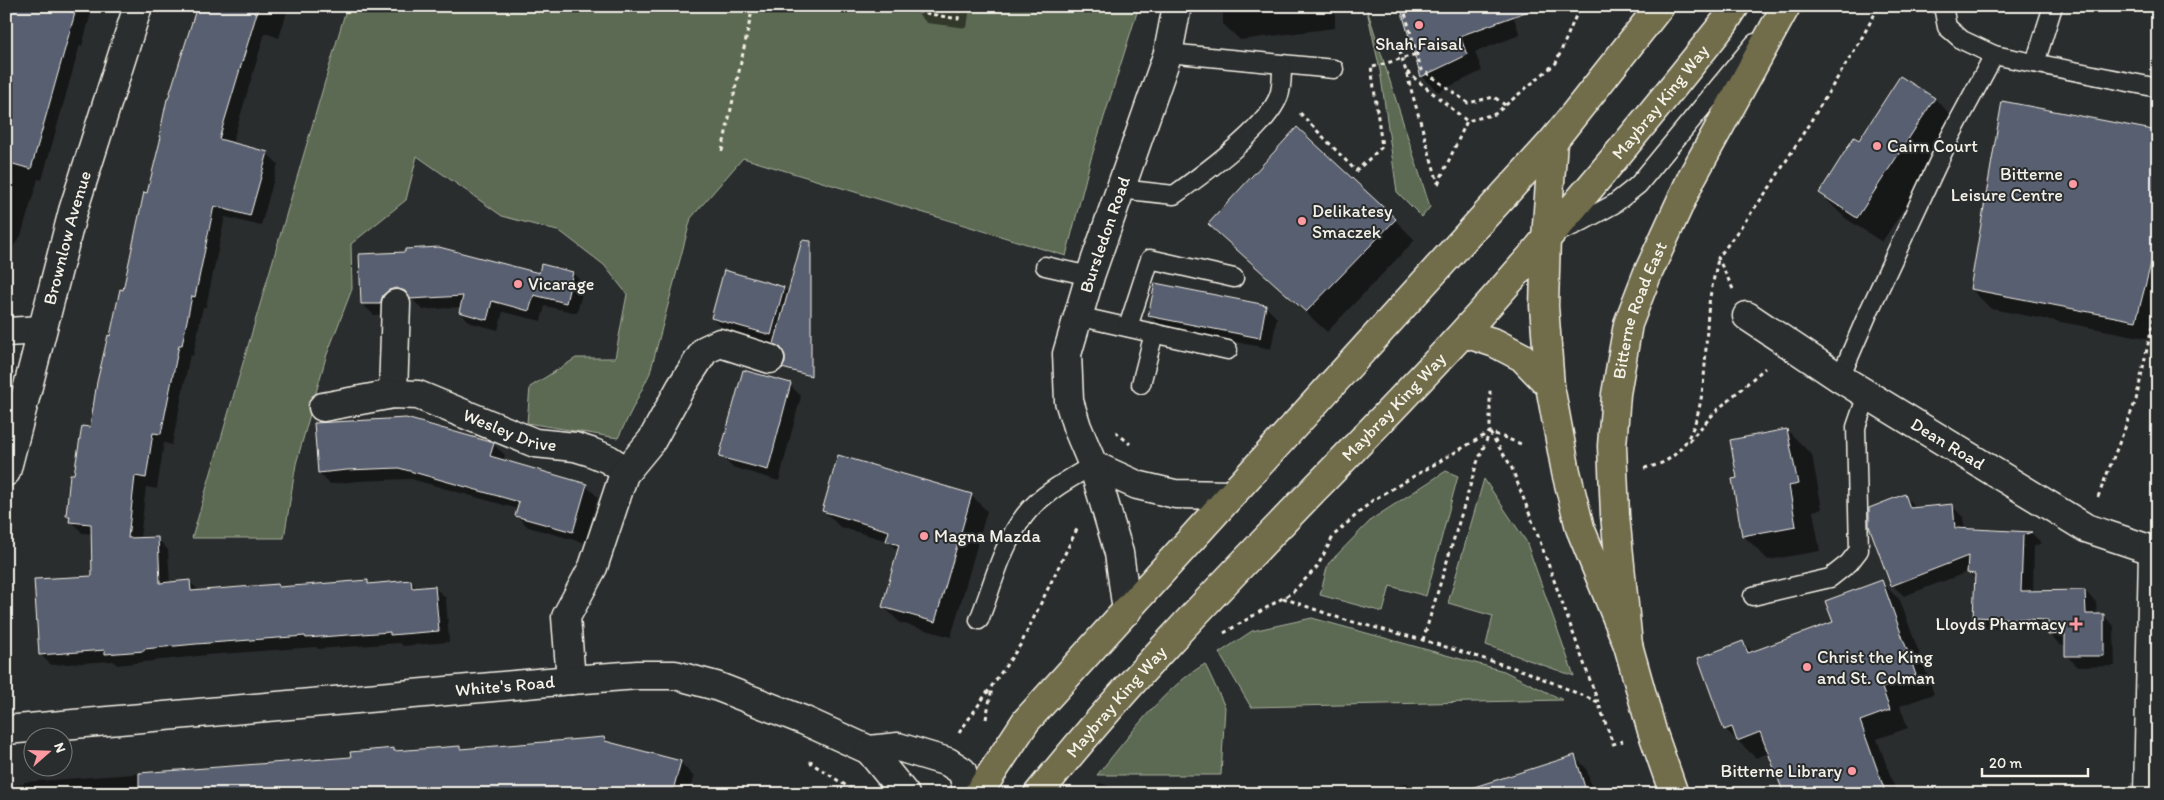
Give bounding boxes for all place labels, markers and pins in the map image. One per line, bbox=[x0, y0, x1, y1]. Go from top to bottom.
marker: Shah Faisal bbox=[1413, 19, 1425, 31]
place label: Shah Faisal bbox=[1375, 33, 1463, 55]
place label: Cairn Court bbox=[1887, 135, 1978, 157]
marker: Cairn Court bbox=[1871, 140, 1883, 152]
place label: Bitterne Leisure Centre bbox=[1951, 163, 2063, 206]
marker: Bitterne Leisure Centre bbox=[2067, 178, 2079, 190]
place label: Delikatesy Smaczek bbox=[1312, 200, 1393, 243]
marker: Delikatesy Smaczek bbox=[1296, 215, 1308, 227]
place label: Vicarage bbox=[528, 273, 594, 295]
marker: Vicarage bbox=[512, 278, 524, 290]
place label: Magna Mazda bbox=[934, 525, 1041, 547]
marker: Magna Mazda bbox=[918, 530, 930, 542]
place label: Lloyds Pharmacy bbox=[1936, 613, 2066, 635]
marker: Lloyds Pharmacy bbox=[2070, 618, 2082, 630]
place label: Christ the King and St. Colman bbox=[1817, 646, 1935, 689]
marker: Christ the King and St. Colman bbox=[1801, 661, 1813, 673]
place label: Bitterne Library bbox=[1721, 760, 1842, 782]
marker: Bitterne Library bbox=[1846, 765, 1858, 777]

